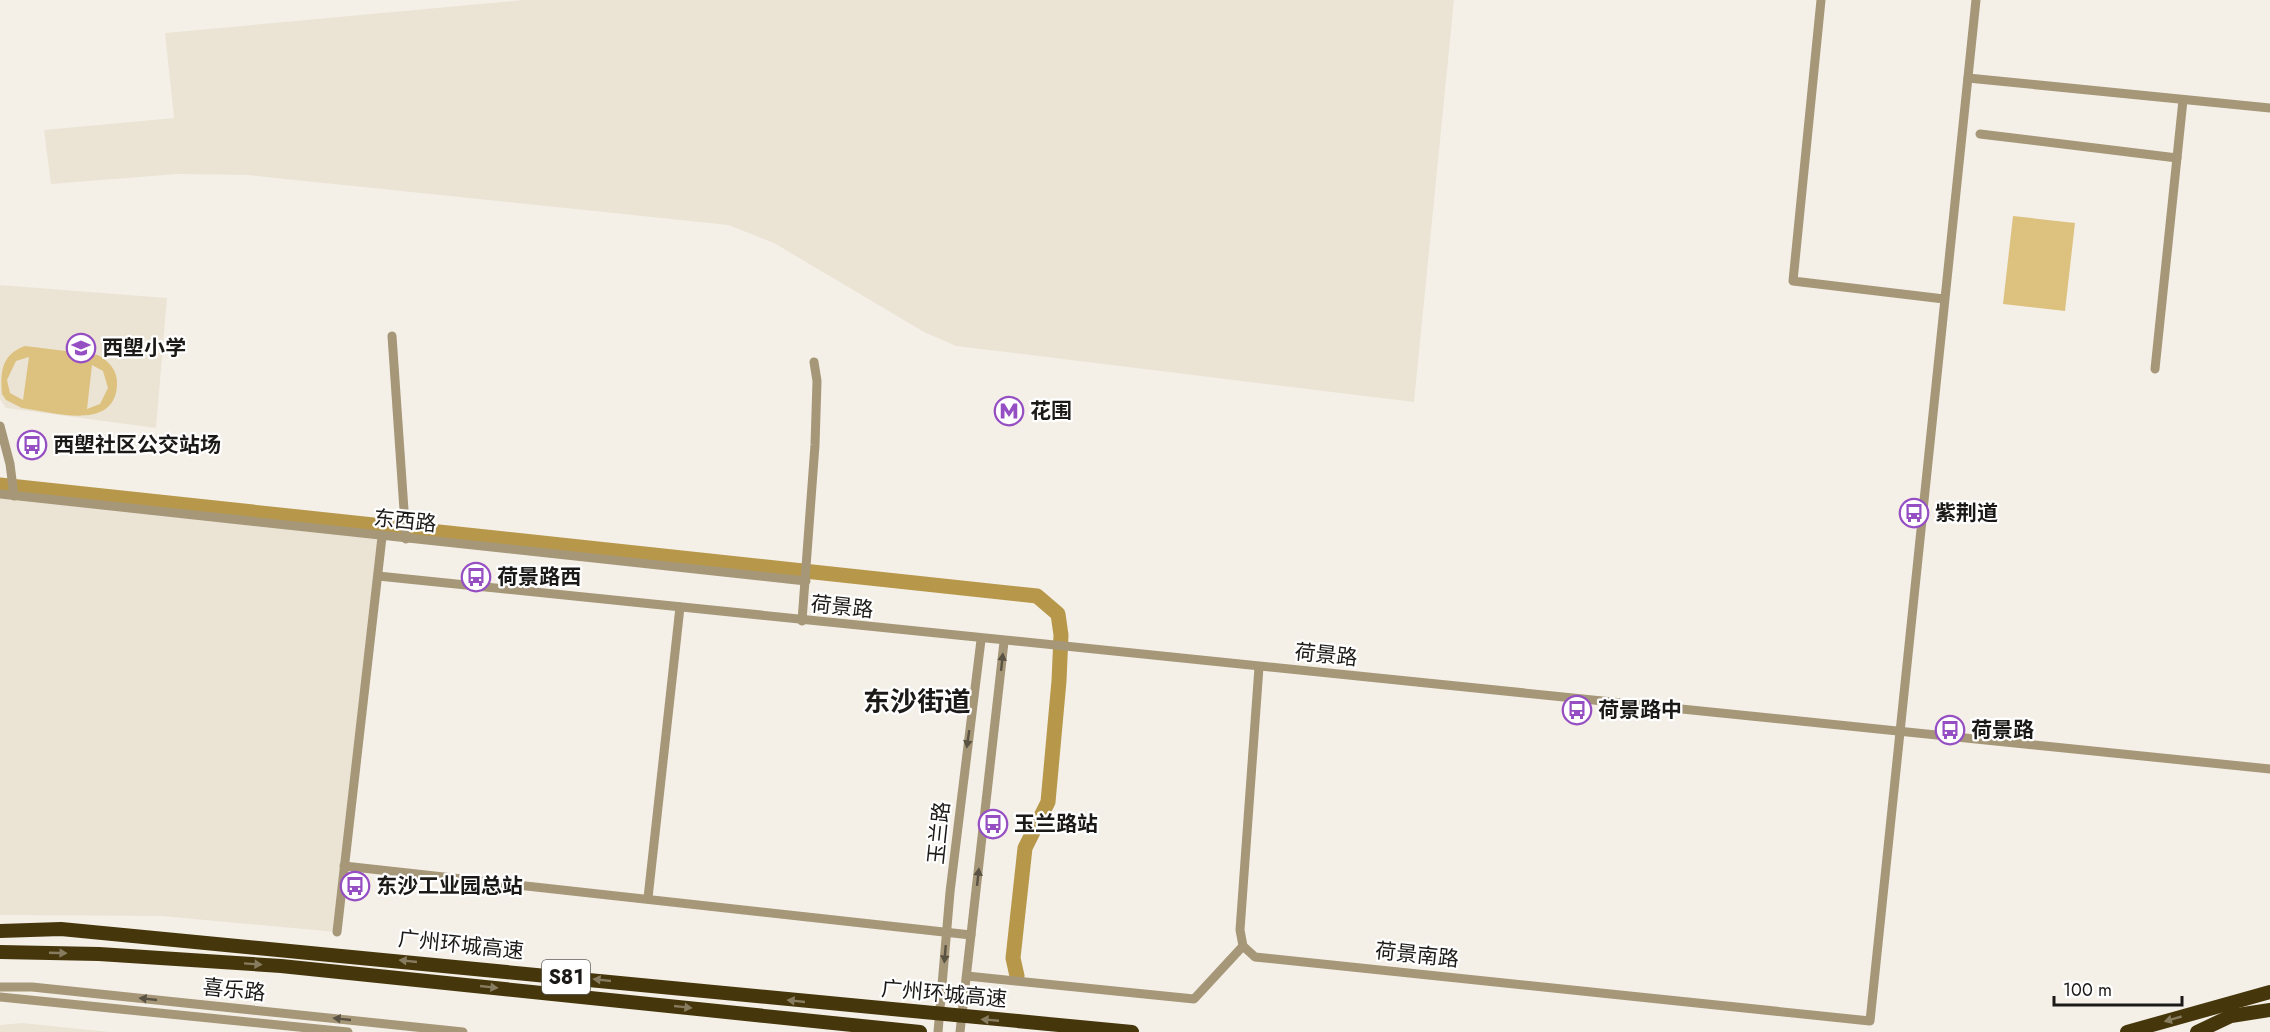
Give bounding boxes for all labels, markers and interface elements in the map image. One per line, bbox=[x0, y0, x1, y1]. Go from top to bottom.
school or university icon: 西塱小学 bbox=[65, 332, 97, 364]
place label: 西塱小学 bbox=[102, 333, 186, 363]
metro station icon: 花围 bbox=[993, 395, 1025, 427]
place label: 花围 bbox=[1030, 396, 1072, 426]
bus stop icon: 西塱社区公交站场 bbox=[16, 429, 48, 461]
place label: 西塱社区公交站场 bbox=[53, 430, 221, 460]
bus stop icon: 紫荆道 bbox=[1898, 497, 1930, 529]
place label: 紫荆道 bbox=[1935, 498, 1998, 528]
street label: 东西路 bbox=[372, 503, 438, 539]
bus stop icon: 荷景路西 bbox=[460, 561, 492, 593]
place label: 荷景路西 bbox=[497, 562, 581, 592]
street label: 荷景路 bbox=[809, 589, 875, 625]
street label: 荷景路 bbox=[1293, 637, 1359, 673]
one-way arrow bbox=[997, 653, 1007, 672]
district label: 东沙街道 bbox=[863, 682, 971, 721]
bus stop icon: 荷景路中 bbox=[1561, 694, 1593, 726]
place label: 荷景路中 bbox=[1598, 695, 1682, 725]
bus stop icon: 荷景路 bbox=[1934, 714, 1966, 746]
place label: 荷景路 bbox=[1971, 715, 2034, 745]
one-way arrow bbox=[963, 730, 972, 749]
street label: 玉兰路 bbox=[921, 800, 957, 866]
bus stop icon: 玉兰路站 bbox=[977, 808, 1009, 840]
place label: 玉兰路站 bbox=[1014, 809, 1098, 839]
one-way arrow bbox=[973, 867, 983, 886]
bus stop icon: 东沙工业园总站 bbox=[339, 870, 371, 902]
place label: 东沙工业园总站 bbox=[376, 871, 523, 901]
street label: 广州环城高速 bbox=[397, 923, 525, 967]
street label: 荷景南路 bbox=[1374, 936, 1460, 974]
one-way arrow bbox=[941, 945, 950, 964]
one-way arrow bbox=[49, 948, 68, 958]
one-way arrow bbox=[399, 956, 418, 966]
one-way arrow bbox=[244, 959, 263, 969]
road number: S81 bbox=[542, 960, 590, 994]
scale bar bbox=[2054, 969, 2182, 1007]
street label: 喜乐路 bbox=[201, 972, 267, 1008]
street label: 广州环城高速 bbox=[880, 974, 1008, 1014]
one-way arrow bbox=[593, 976, 612, 985]
text: 100 m bbox=[2063, 977, 2112, 1003]
one-way arrow bbox=[480, 982, 499, 992]
one-way arrow bbox=[139, 994, 158, 1004]
one-way arrow bbox=[786, 996, 805, 1006]
one-way arrow bbox=[674, 1002, 693, 1012]
one-way arrow bbox=[2164, 1014, 2182, 1024]
one-way arrow bbox=[333, 1015, 352, 1024]
one-way arrow bbox=[981, 1015, 1000, 1025]

